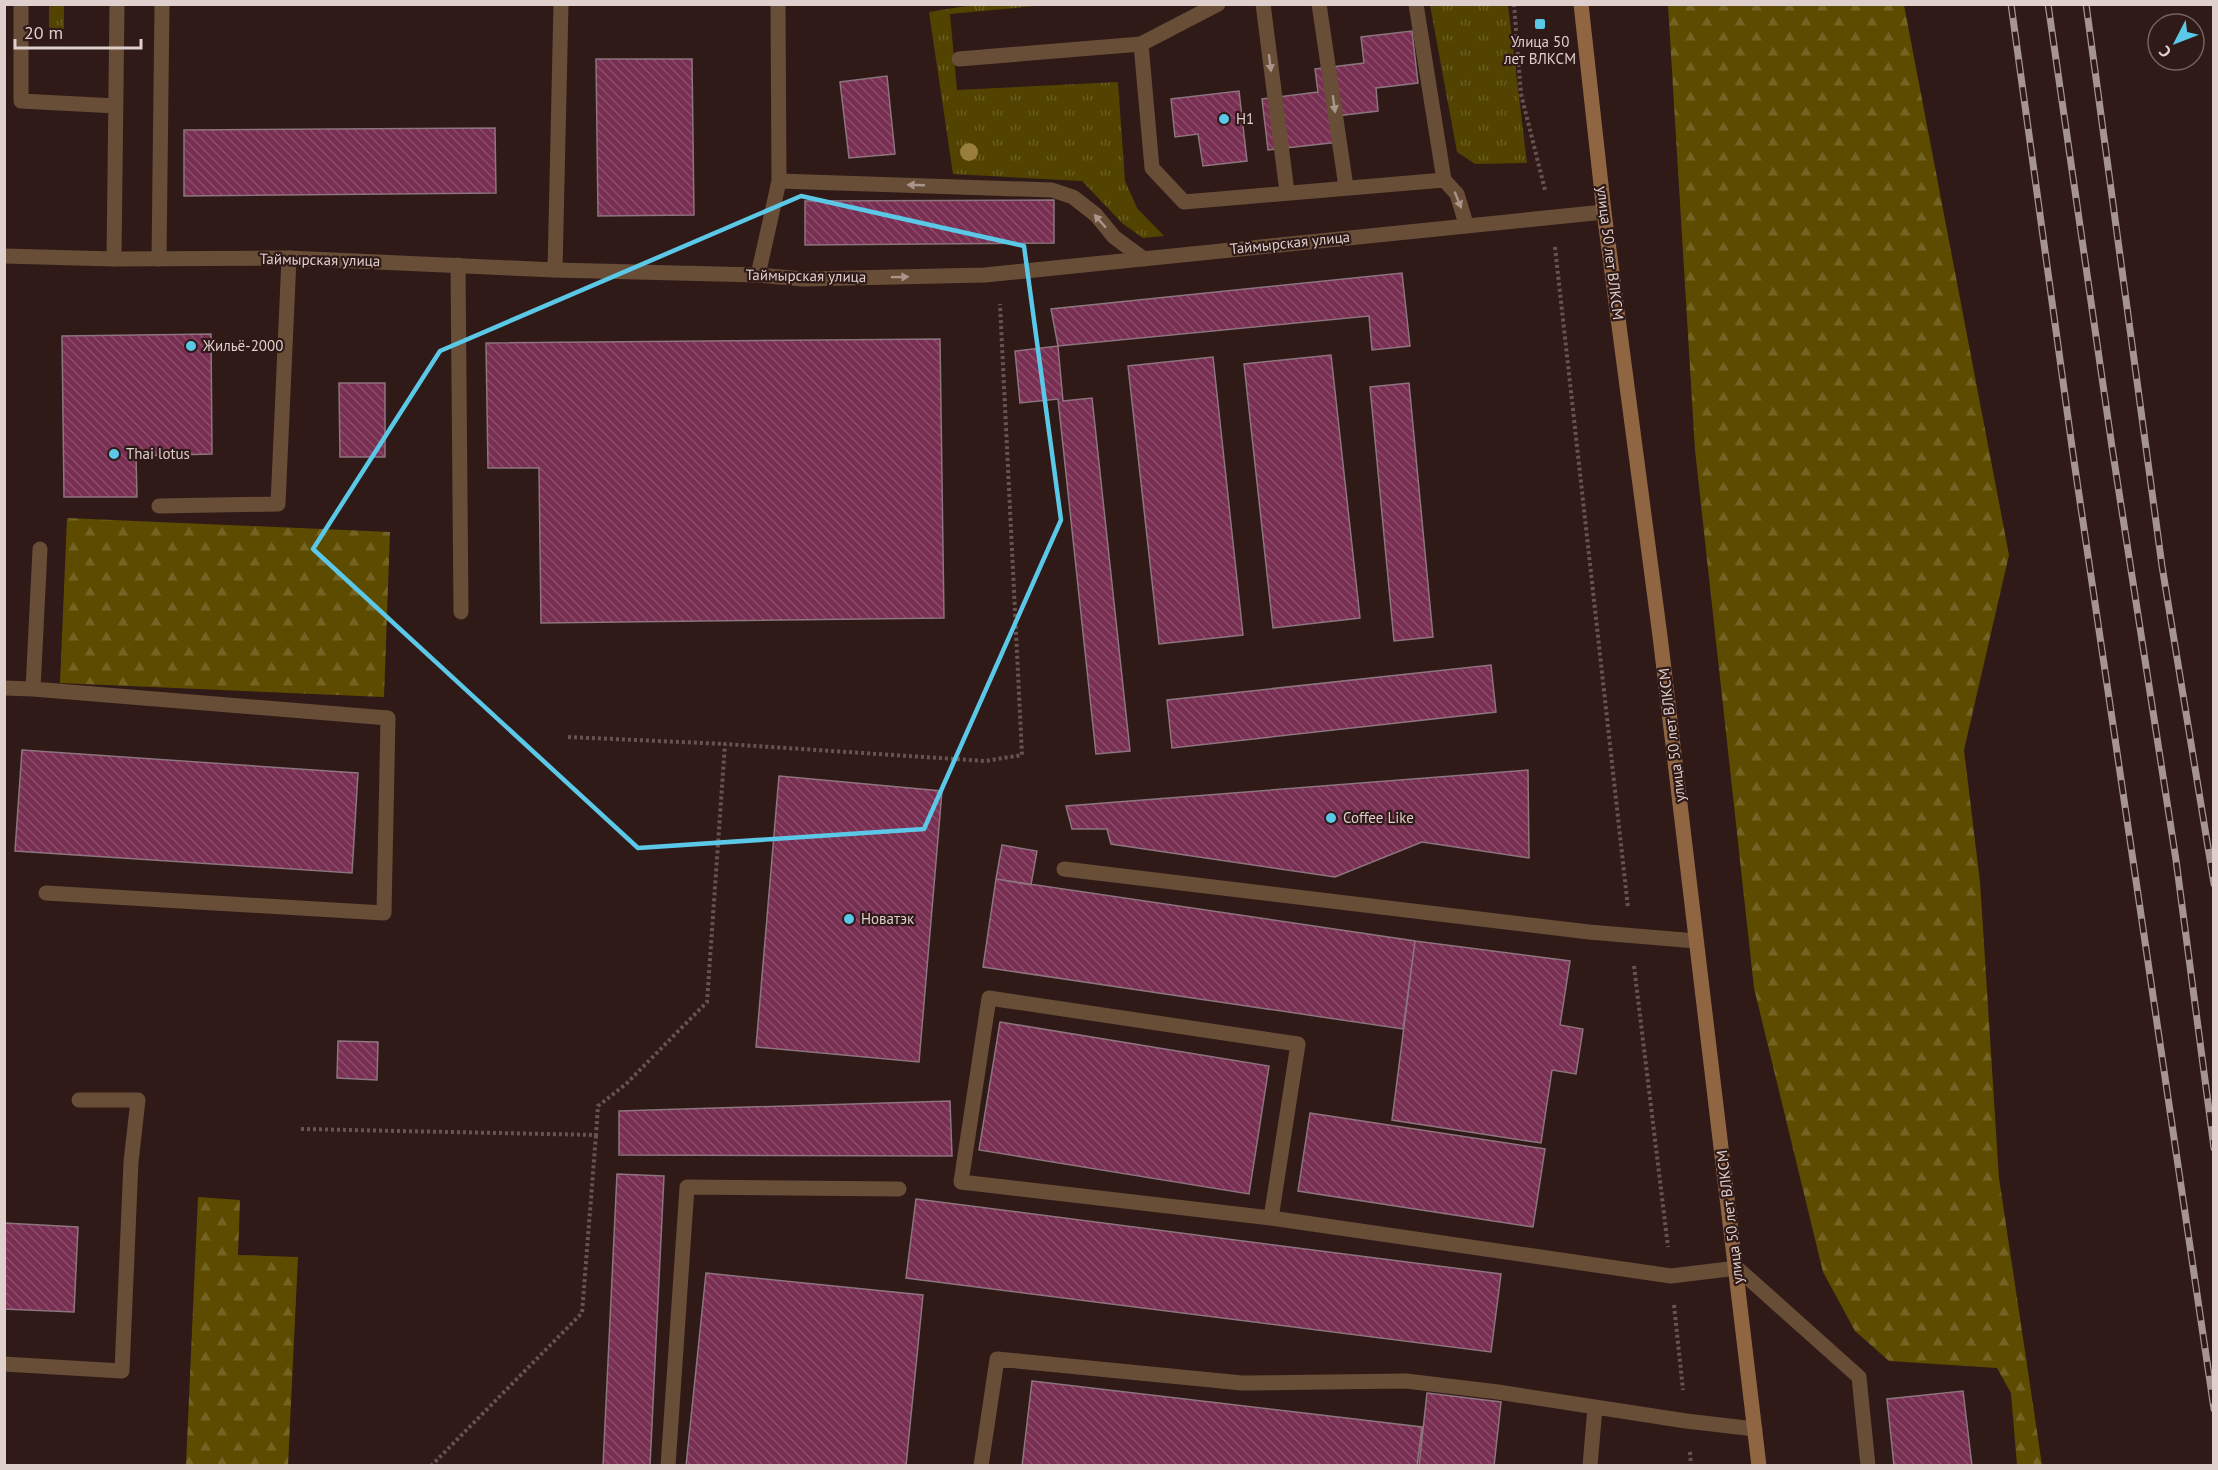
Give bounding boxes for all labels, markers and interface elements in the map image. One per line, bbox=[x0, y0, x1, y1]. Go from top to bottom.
scale bar bbox=[15, 12, 141, 50]
north arrow bbox=[2146, 12, 2206, 72]
marker: Улица 50 лет ВЛКСМ bbox=[1533, 17, 1547, 31]
text: 20 m bbox=[24, 21, 63, 44]
place label: Улица 50 лет ВЛКСМ bbox=[1503, 32, 1576, 68]
text: С bbox=[2154, 42, 2175, 62]
one-way arrow bbox=[1266, 53, 1275, 72]
one-way arrow bbox=[1329, 95, 1338, 114]
place label: Н1 bbox=[1236, 109, 1254, 128]
marker: Н1 bbox=[1217, 112, 1231, 126]
one-way arrow bbox=[906, 181, 925, 190]
street label: улица 50 лет ВЛКСМ bbox=[1593, 185, 1628, 321]
one-way arrow bbox=[1453, 192, 1463, 210]
one-way arrow bbox=[1094, 214, 1107, 229]
street label: Таймырская улица bbox=[1229, 227, 1351, 258]
street label: Таймырская улица bbox=[260, 249, 381, 270]
street label: Таймырская улица bbox=[746, 265, 867, 286]
one-way arrow bbox=[890, 272, 909, 281]
place label: Жильё-2000 bbox=[202, 336, 283, 355]
marker: Жильё-2000 bbox=[184, 339, 198, 353]
place label: Thai lotus bbox=[126, 444, 190, 463]
marker: Thai lotus bbox=[107, 447, 121, 461]
street label: улица 50 лет ВЛКСМ bbox=[1654, 667, 1689, 803]
place label: Coffee Like bbox=[1343, 808, 1414, 827]
marker: Coffee Like bbox=[1324, 811, 1338, 825]
place label: Новатэк bbox=[861, 909, 915, 928]
marker: Новатэк bbox=[842, 912, 856, 926]
street label: улица 50 лет ВЛКСМ bbox=[1712, 1149, 1747, 1285]

